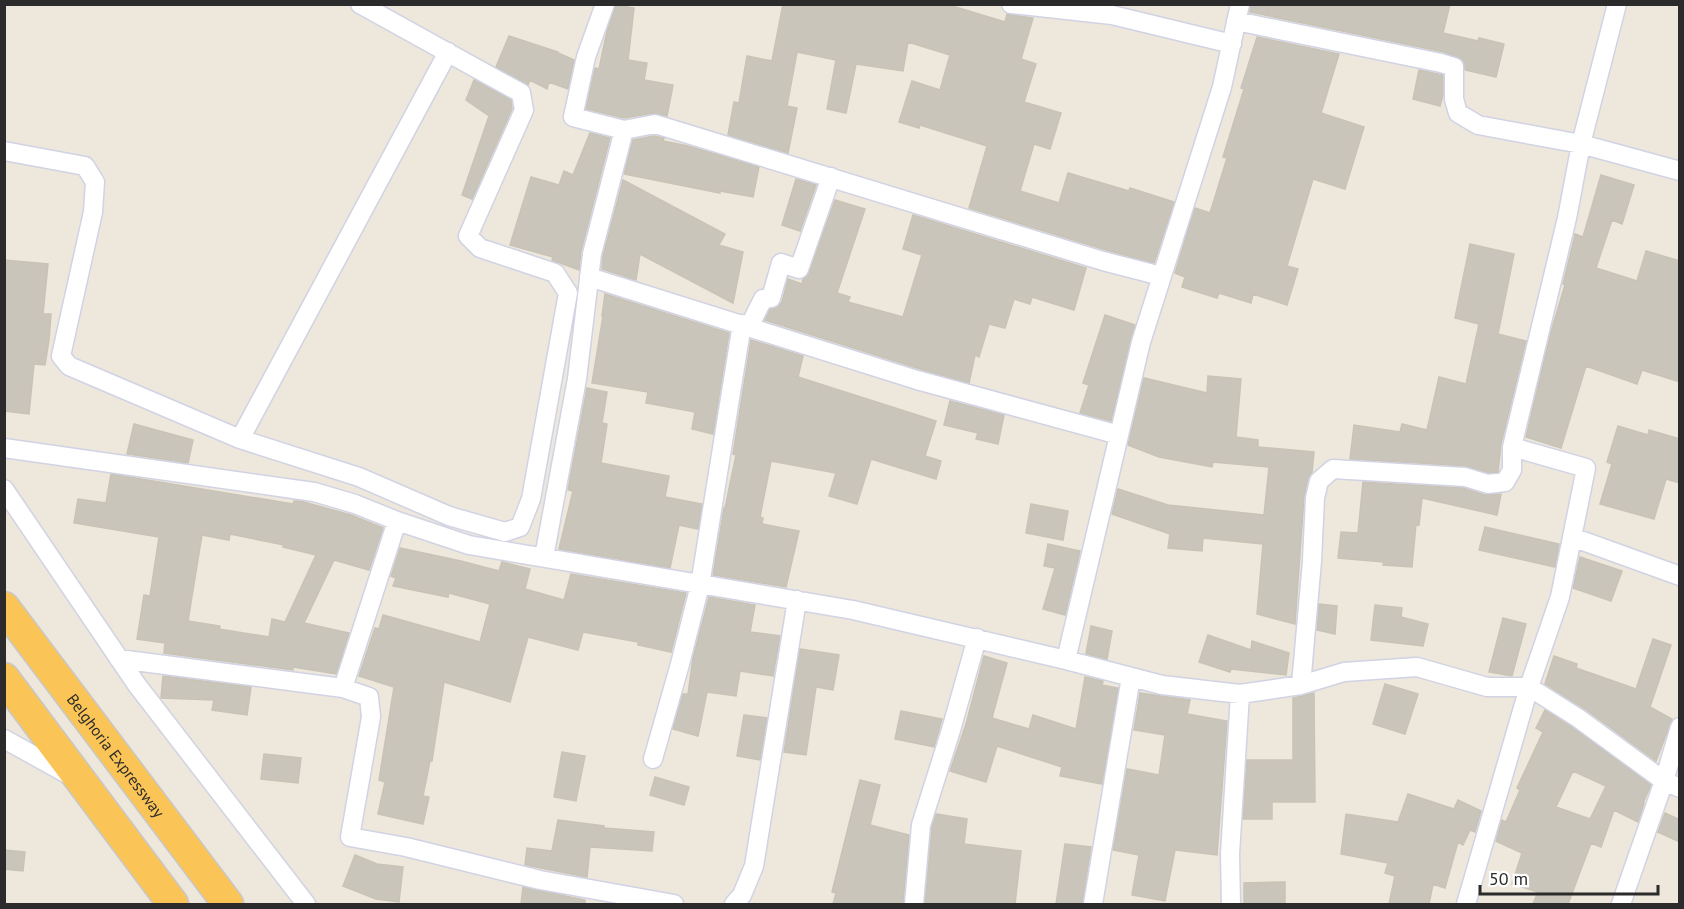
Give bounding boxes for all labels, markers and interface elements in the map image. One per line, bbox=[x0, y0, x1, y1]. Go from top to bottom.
street label: Belghoria Expressway bbox=[63, 690, 169, 822]
scale bar bbox=[1480, 858, 1658, 896]
text: 50 m bbox=[1489, 867, 1528, 890]

